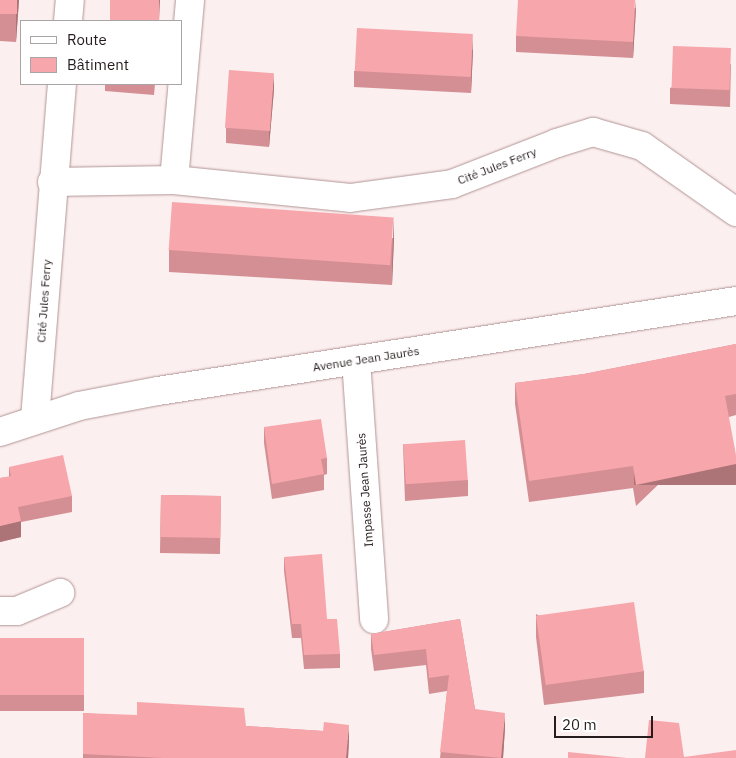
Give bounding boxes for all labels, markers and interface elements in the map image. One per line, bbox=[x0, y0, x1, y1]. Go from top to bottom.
legend bbox=[20, 20, 182, 85]
text: Route bbox=[67, 30, 107, 49]
text: Bâtiment bbox=[67, 55, 129, 74]
street label: Cité Jules Ferry bbox=[455, 144, 539, 188]
street label: Cité Jules Ferry bbox=[34, 259, 54, 343]
street label: Avenue Jean Jaurès bbox=[312, 343, 420, 375]
street label: Impasse Jean Jaurès bbox=[354, 432, 376, 548]
scale bar bbox=[556, 706, 655, 738]
text: 20 m bbox=[562, 715, 597, 734]

